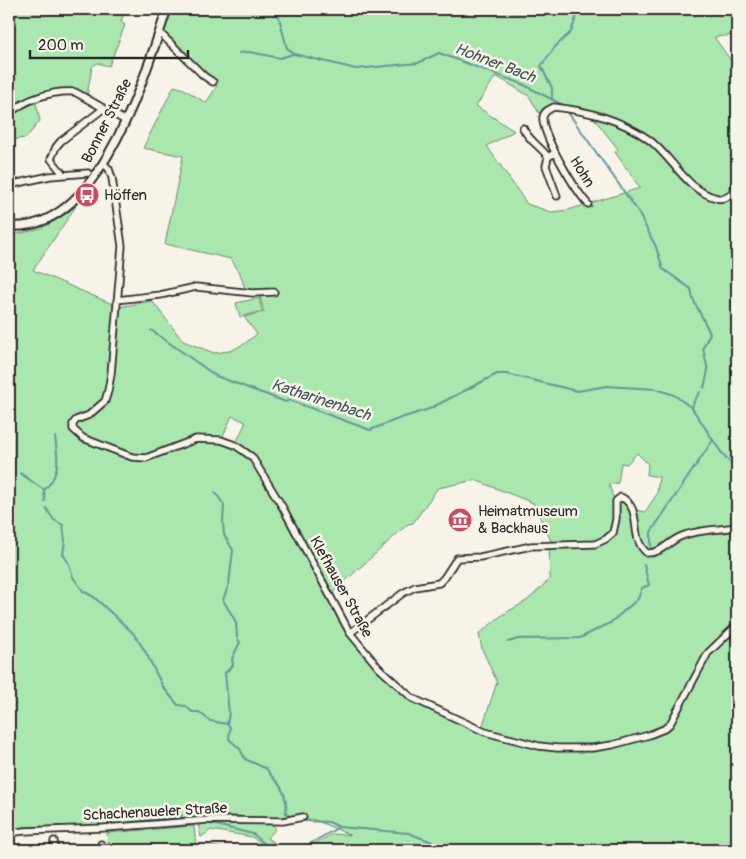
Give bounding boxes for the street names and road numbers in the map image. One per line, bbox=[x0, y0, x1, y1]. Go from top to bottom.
street label: Bonner Straße bbox=[78, 75, 137, 166]
street label: Hohn bbox=[565, 153, 599, 191]
street label: Klefhauser Straße bbox=[305, 533, 377, 641]
street label: Schachenaueler Straße bbox=[82, 799, 228, 825]

